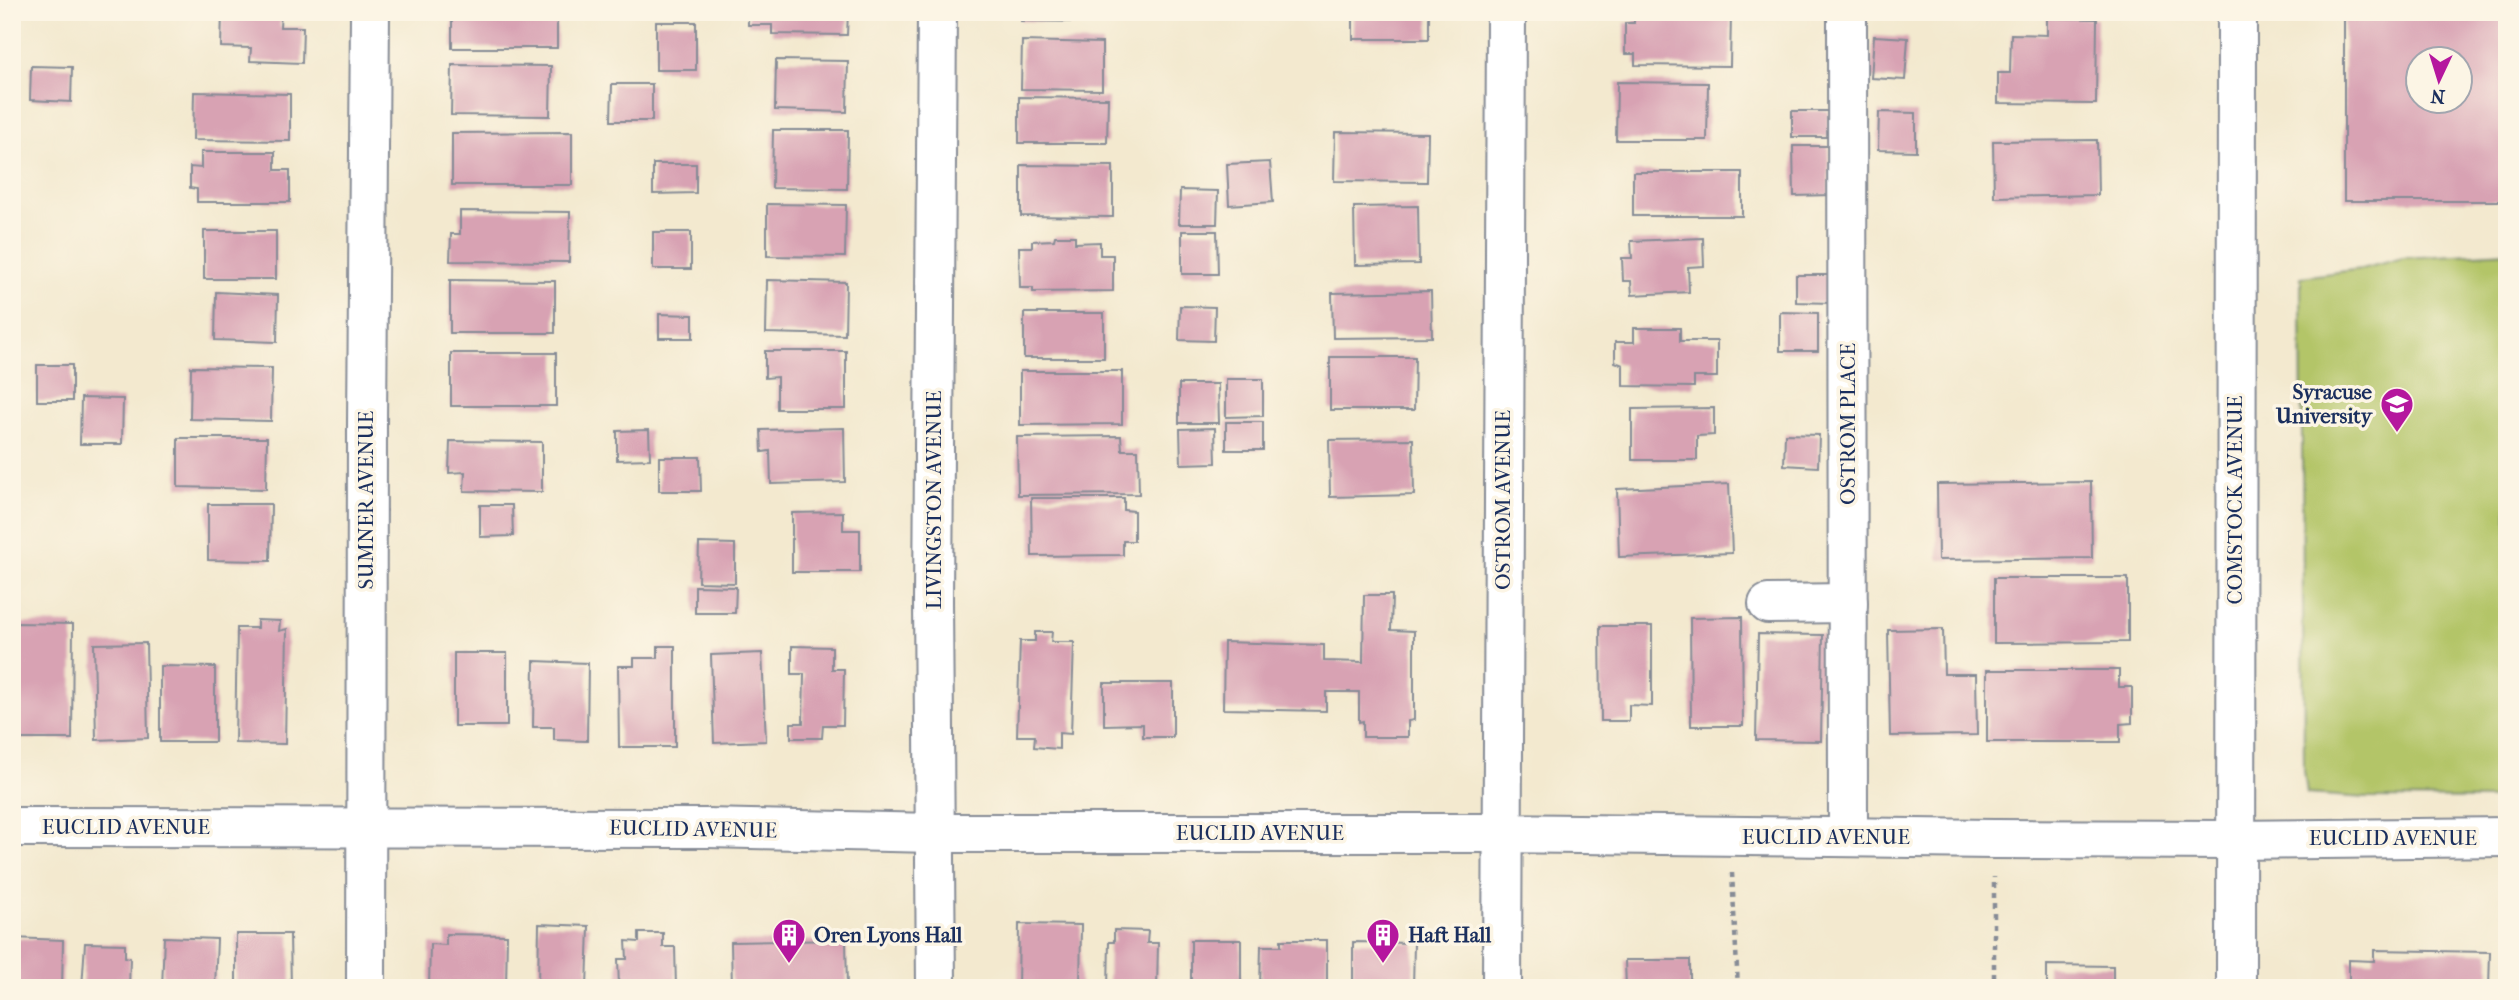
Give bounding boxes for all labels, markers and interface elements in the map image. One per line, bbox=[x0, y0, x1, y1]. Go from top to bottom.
north arrow bbox=[2404, 46, 2474, 116]
text: N bbox=[2429, 84, 2446, 107]
street label: OSTROM PLACE bbox=[1836, 343, 1860, 505]
place label: Syracuse University bbox=[2275, 380, 2374, 428]
school or university icon: Syracuse University bbox=[2378, 385, 2416, 434]
street label: LIVINGSTON AVENUE bbox=[922, 390, 946, 610]
street label: COMSTOCK AVENUE bbox=[2223, 395, 2247, 605]
street label: SUMNER AVENUE bbox=[354, 410, 378, 589]
street label: OSTROM AVENUE bbox=[1491, 410, 1515, 590]
street label: EUCLID AVENUE bbox=[42, 815, 210, 839]
street label: EUCLID AVENUE bbox=[609, 816, 778, 842]
street label: EUCLID AVENUE bbox=[1176, 821, 1344, 845]
street label: EUCLID AVENUE bbox=[1742, 825, 1910, 849]
street label: EUCLID AVENUE bbox=[2309, 826, 2477, 850]
building icon: Oren Lyons Hall bbox=[770, 916, 808, 965]
building icon: Haft Hall bbox=[1364, 916, 1402, 965]
place label: Oren Lyons Hall bbox=[814, 923, 963, 947]
place label: Haft Hall bbox=[1408, 923, 1491, 947]

